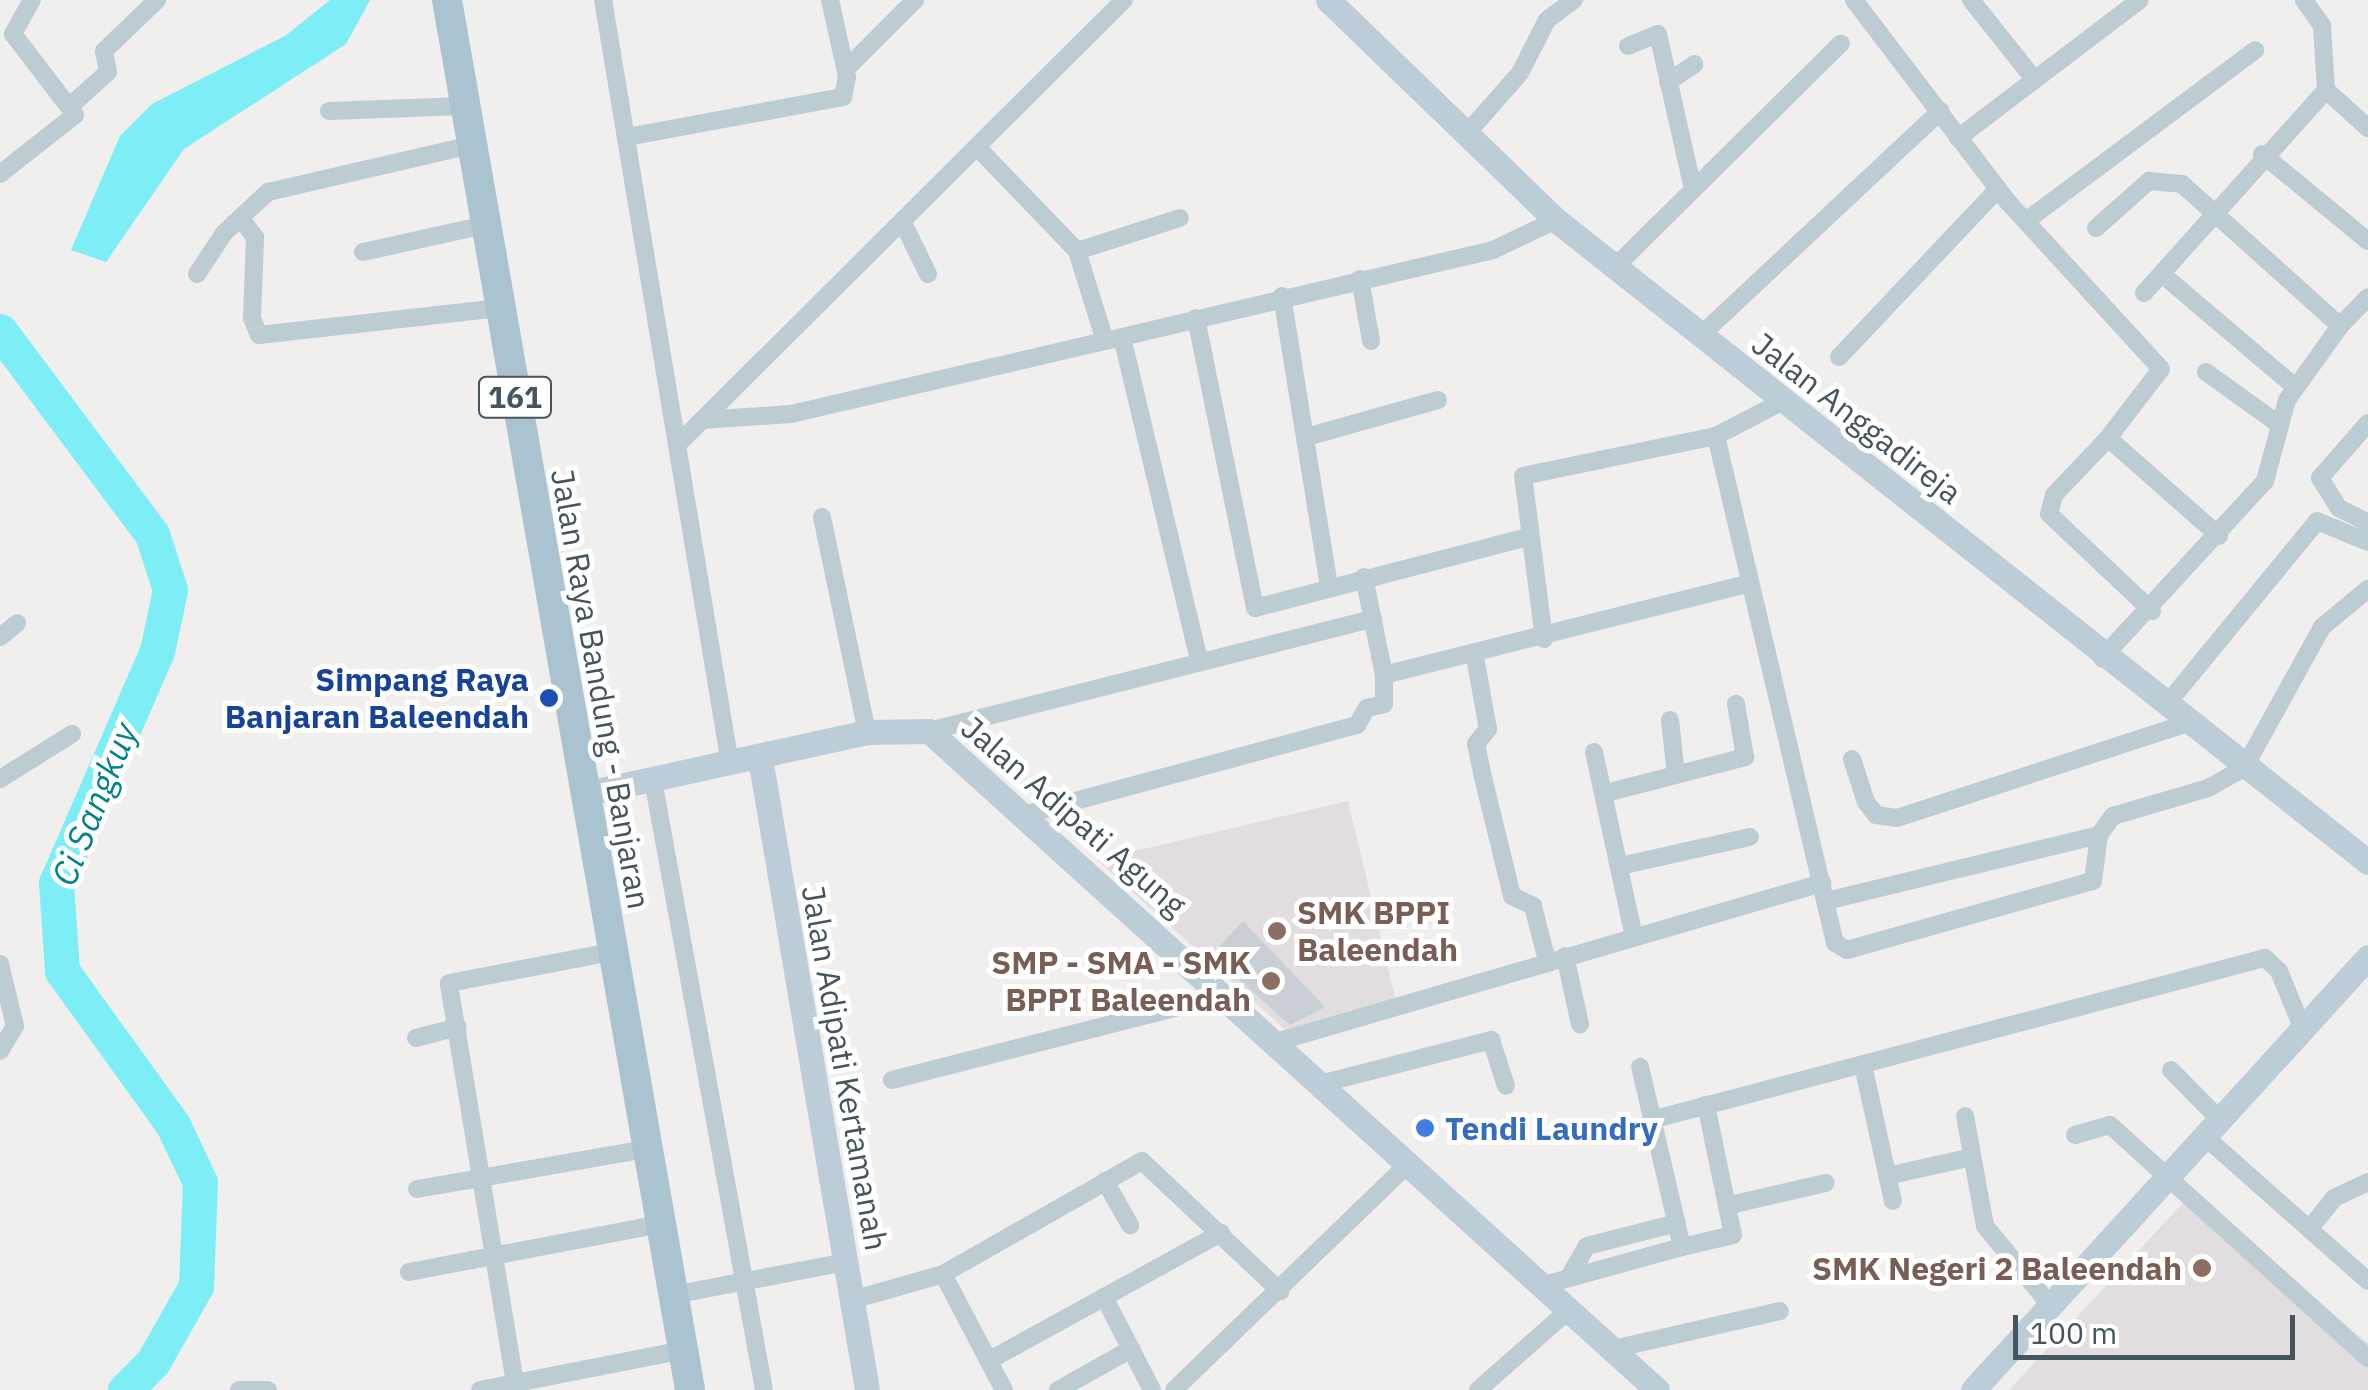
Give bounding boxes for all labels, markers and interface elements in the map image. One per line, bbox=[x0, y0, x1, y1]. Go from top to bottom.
street label: Jalan Anggadireja bbox=[1745, 324, 1969, 512]
road number: 161 bbox=[478, 372, 552, 422]
street label: Jalan Raya Bandung - Banjaran bbox=[543, 466, 659, 912]
place label: Simpang Raya Banjaran Baleendah bbox=[225, 661, 529, 736]
marker: Simpang Raya Banjaran Baleendah bbox=[538, 687, 560, 709]
street label: Jalan Adipati Agung bbox=[954, 708, 1194, 924]
water label: Ci Sangkuy bbox=[42, 717, 146, 891]
street label: Jalan Adipati Kertamanah bbox=[794, 882, 896, 1254]
place label: SMK BPPI Baleendah bbox=[1297, 894, 1458, 969]
marker: SMK BPPI Baleendah bbox=[1266, 920, 1288, 942]
place label: SMP - SMA - SMK BPPI Baleendah bbox=[991, 944, 1251, 1019]
marker: SMP - SMA - SMK BPPI Baleendah bbox=[1260, 970, 1282, 992]
place label: Tendi Laundry bbox=[1445, 1109, 1658, 1147]
marker: Tendi Laundry bbox=[1414, 1117, 1436, 1139]
place label: SMK Negeri 2 Baleendah bbox=[1812, 1249, 2182, 1287]
marker: SMK Negeri 2 Baleendah bbox=[2191, 1257, 2213, 1279]
scale bar bbox=[2018, 1295, 2300, 1357]
text: 100 m bbox=[2030, 1313, 2117, 1352]

